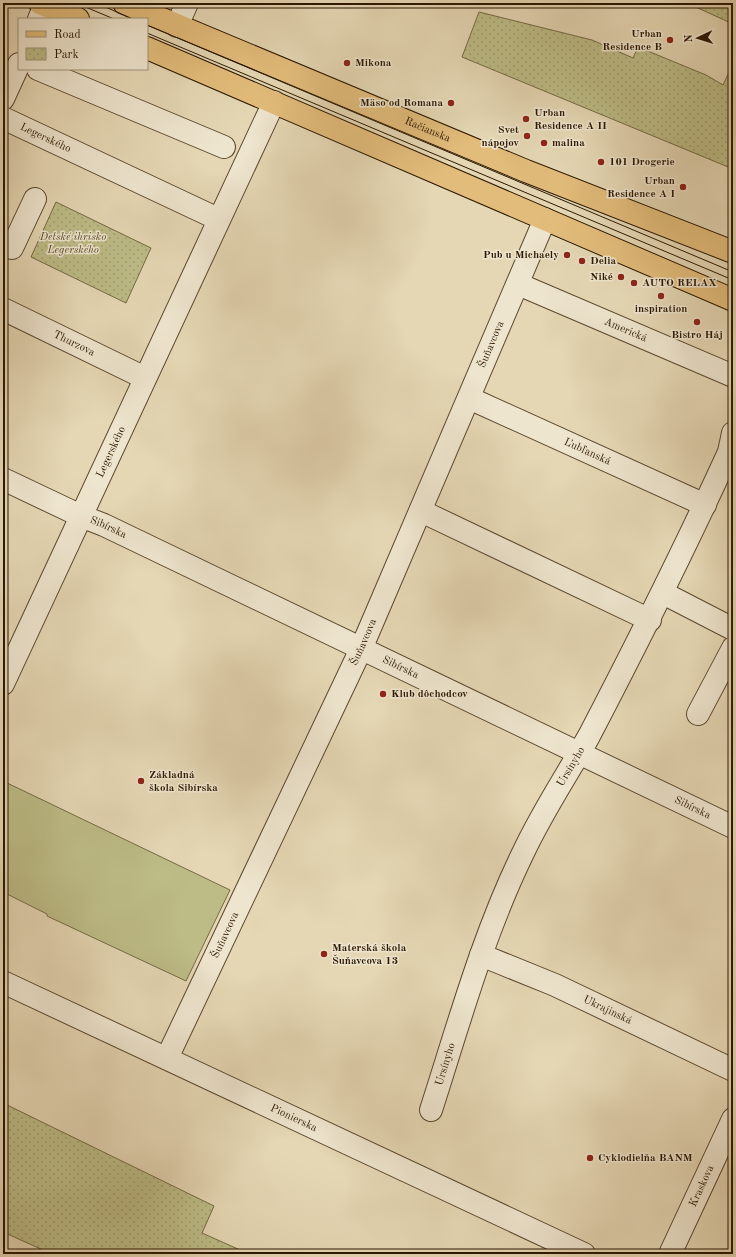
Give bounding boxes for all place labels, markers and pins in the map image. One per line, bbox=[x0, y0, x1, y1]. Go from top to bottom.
place label: Urban Residence B bbox=[602, 29, 662, 53]
marker: Urban Residence B bbox=[665, 35, 675, 45]
marker: Mikona bbox=[342, 58, 352, 68]
place label: Mikona bbox=[355, 58, 392, 69]
place label: Mäso od Romana bbox=[360, 98, 443, 109]
marker: Mäso od Romana bbox=[446, 98, 456, 108]
place label: Urban Residence A II bbox=[534, 108, 607, 132]
marker: Urban Residence A II bbox=[521, 114, 531, 124]
place label: Svet nápojov bbox=[482, 125, 519, 149]
marker: Svet nápojov bbox=[522, 131, 532, 141]
marker: malina bbox=[539, 138, 549, 148]
place label: malina bbox=[552, 138, 585, 149]
marker: 101 Drogerie bbox=[596, 157, 606, 167]
place label: 101 Drogerie bbox=[609, 157, 675, 168]
place label: Urban Residence A I bbox=[607, 176, 675, 200]
marker: Urban Residence A I bbox=[678, 182, 688, 192]
place label: Pub u Michaely bbox=[483, 250, 559, 261]
marker: Pub u Michaely bbox=[562, 250, 572, 260]
marker: Delia bbox=[577, 256, 587, 266]
place label: Delia bbox=[590, 256, 616, 267]
place label: Niké bbox=[590, 272, 613, 283]
marker: Niké bbox=[616, 272, 626, 282]
marker: AUTO RELAX bbox=[629, 278, 639, 288]
place label: AUTO RELAX bbox=[642, 278, 717, 289]
marker: inspiration bbox=[656, 291, 666, 301]
place label: inspiration bbox=[635, 304, 687, 315]
marker: Bistro Háj bbox=[692, 317, 702, 327]
place label: Bistro Háj bbox=[671, 330, 723, 341]
marker: Klub dôchodcov bbox=[378, 689, 388, 699]
place label: Klub dôchodcov bbox=[391, 689, 468, 700]
place label: Základná škola Sibírska bbox=[149, 770, 218, 794]
marker: Základná škola Sibírska bbox=[136, 776, 146, 786]
place label: Materská škola Šuňavcova 13 bbox=[332, 943, 407, 967]
marker: Materská škola Šuňavcova 13 bbox=[319, 949, 329, 959]
marker: Cyklodielňa BANM bbox=[585, 1153, 595, 1163]
place label: Cyklodielňa BANM bbox=[598, 1153, 693, 1164]

